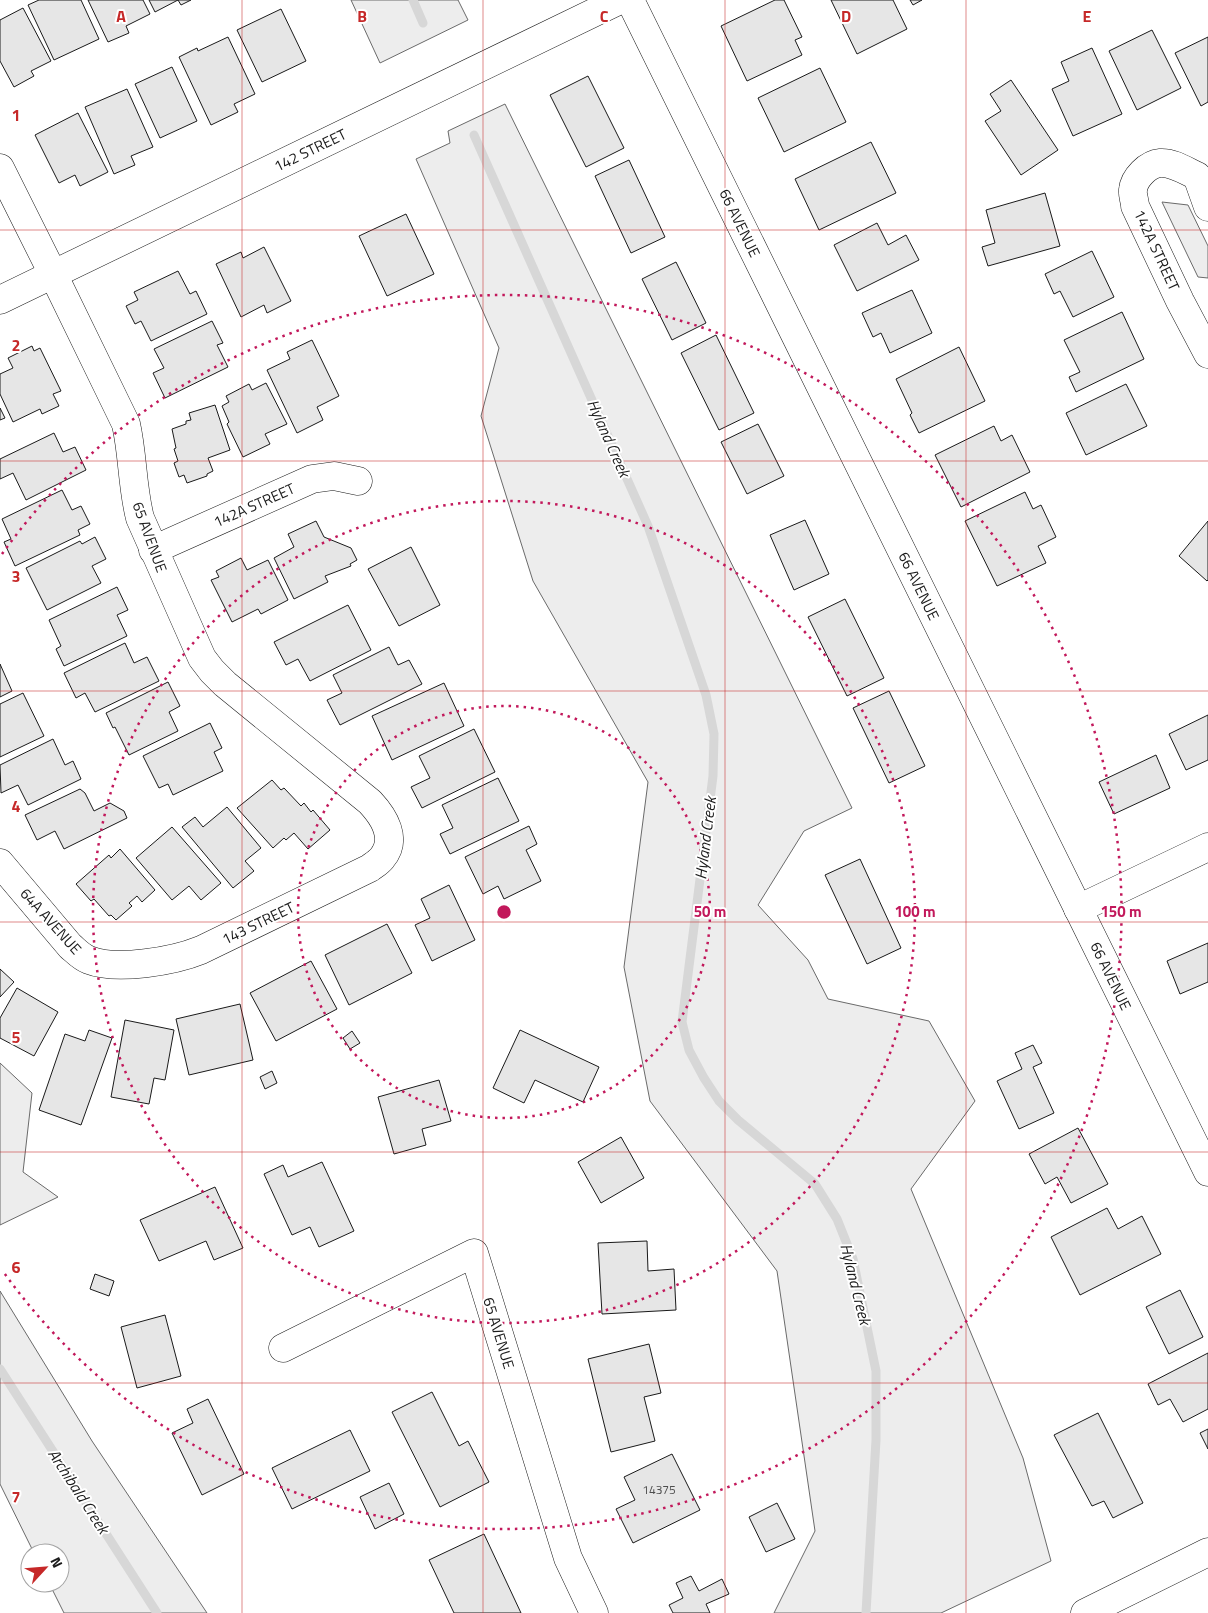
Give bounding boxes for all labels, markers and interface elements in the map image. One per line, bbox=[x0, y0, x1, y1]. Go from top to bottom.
text: A bbox=[116, 4, 126, 28]
text: B bbox=[357, 4, 367, 28]
text: C bbox=[600, 4, 609, 28]
text: D bbox=[841, 4, 851, 28]
text: E bbox=[1083, 4, 1092, 28]
text: 1 bbox=[12, 103, 20, 127]
street label: 142 STREET bbox=[270, 122, 350, 177]
street label: 66 AVENUE bbox=[713, 185, 767, 261]
street label: 142A STREET bbox=[1128, 206, 1186, 294]
text: 2 bbox=[12, 333, 20, 357]
water label: Hyland Creek bbox=[581, 395, 638, 483]
street label: 142A STREET bbox=[209, 477, 299, 533]
street label: 65 AVENUE bbox=[127, 498, 173, 576]
street label: 66 AVENUE bbox=[892, 548, 946, 624]
text: 3 bbox=[12, 564, 20, 588]
water label: Hyland Creek bbox=[688, 793, 722, 881]
text: 4 bbox=[12, 794, 21, 818]
street label: 64A AVENUE bbox=[15, 883, 87, 959]
street label: 143 STREET bbox=[218, 895, 298, 950]
text: 50 m bbox=[694, 900, 726, 923]
text: 100 m bbox=[894, 900, 936, 923]
text: 150 m bbox=[1100, 900, 1142, 923]
centre of rings bbox=[495, 903, 513, 921]
street label: 66 AVENUE bbox=[1084, 938, 1138, 1014]
text: 5 bbox=[12, 1025, 21, 1049]
water label: Hyland Creek bbox=[834, 1241, 878, 1329]
text: 6 bbox=[12, 1255, 21, 1279]
street label: 65 AVENUE bbox=[477, 1294, 521, 1372]
water label: Archibald Creek bbox=[42, 1444, 117, 1540]
house number: 14375 bbox=[642, 1480, 676, 1499]
text: 7 bbox=[12, 1485, 20, 1509]
north arrow bbox=[20, 1543, 70, 1593]
text: N bbox=[46, 1553, 69, 1571]

